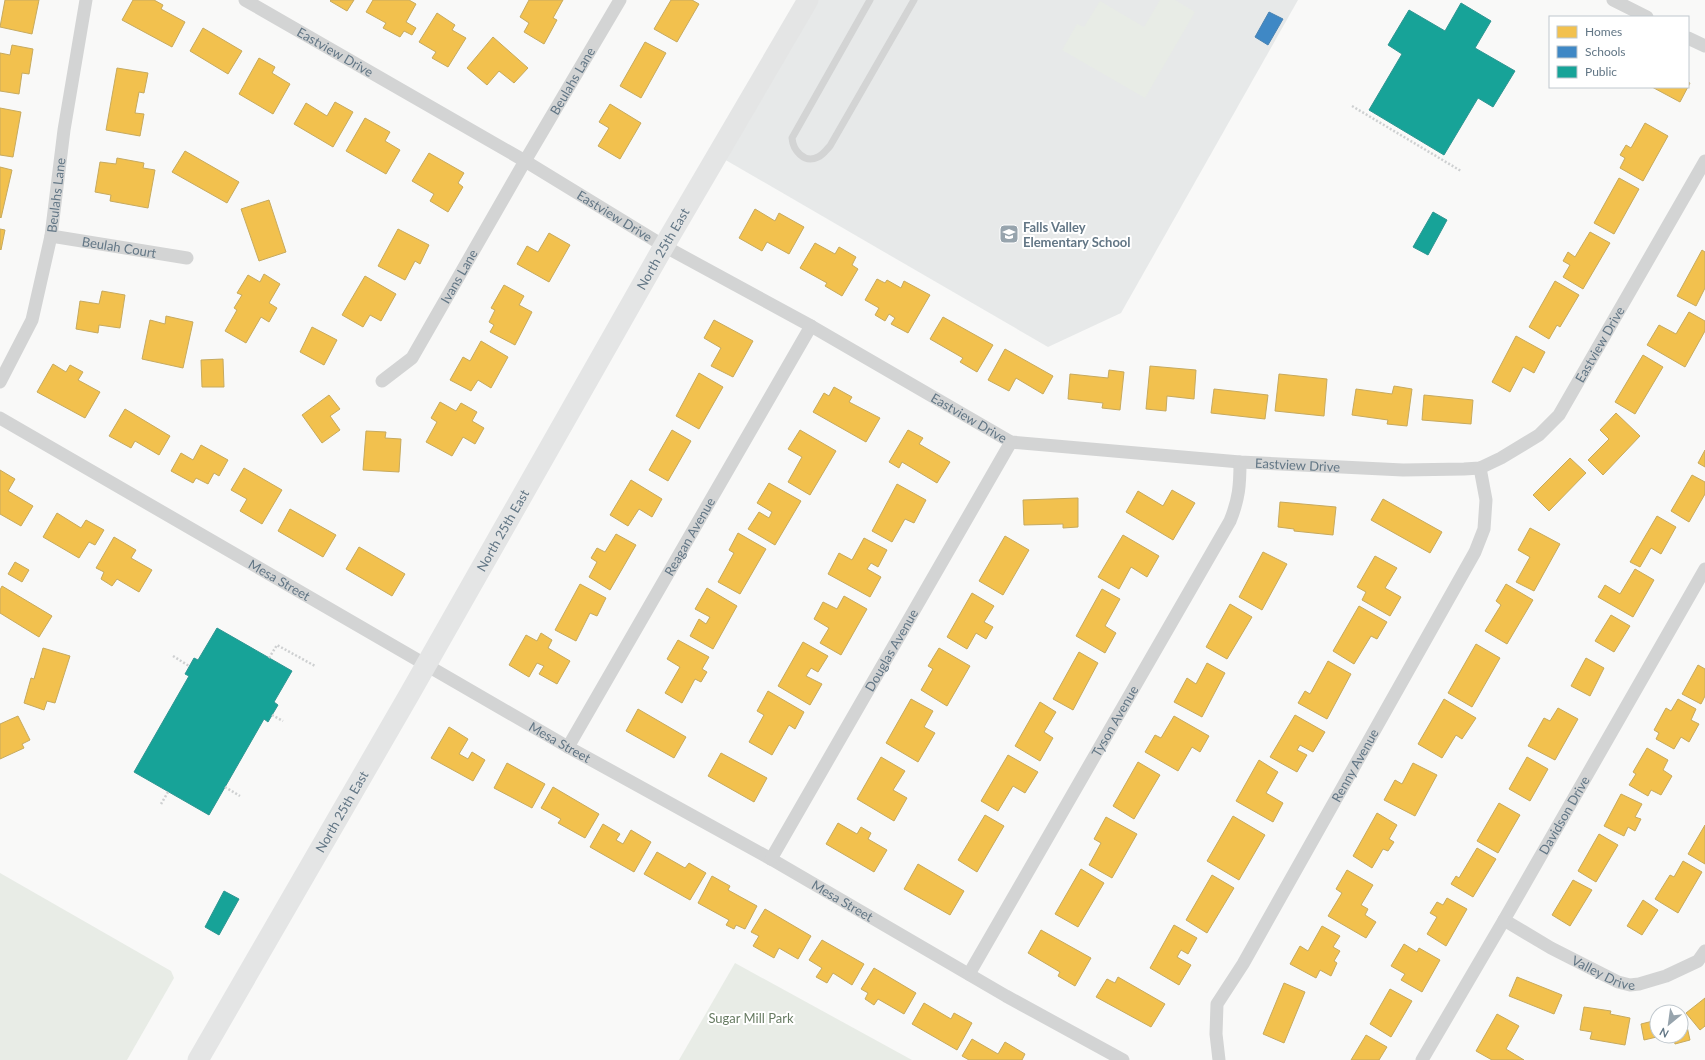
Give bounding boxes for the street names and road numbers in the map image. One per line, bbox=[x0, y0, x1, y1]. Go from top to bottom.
street label: Eastview Drive bbox=[294, 24, 376, 80]
street label: Beulahs Lane bbox=[546, 44, 598, 117]
street label: Beulahs Lane bbox=[43, 157, 69, 234]
street label: Eastview Drive bbox=[574, 187, 655, 245]
street label: North 25th East bbox=[633, 205, 693, 292]
street label: Beulah Court bbox=[81, 233, 158, 261]
street label: Ivans Lane bbox=[437, 246, 481, 306]
street label: Eastview Drive bbox=[1571, 303, 1628, 385]
street label: Eastview Drive bbox=[928, 389, 1010, 446]
street label: Eastview Drive bbox=[1255, 455, 1341, 475]
street label: North 25th East bbox=[473, 486, 532, 574]
street label: Reagan Avenue bbox=[661, 495, 718, 578]
street label: Mesa Street bbox=[246, 556, 313, 604]
street label: Douglas Avenue bbox=[861, 606, 921, 694]
street label: Tyson Avenue bbox=[1088, 682, 1142, 759]
street label: Mesa Street bbox=[526, 718, 594, 766]
street label: Renny Avenue bbox=[1328, 726, 1382, 805]
street label: North 25th East bbox=[312, 768, 372, 855]
street label: Davidson Drive bbox=[1535, 773, 1593, 857]
street label: Mesa Street bbox=[809, 877, 876, 925]
street label: Valley Drive bbox=[1569, 952, 1636, 993]

